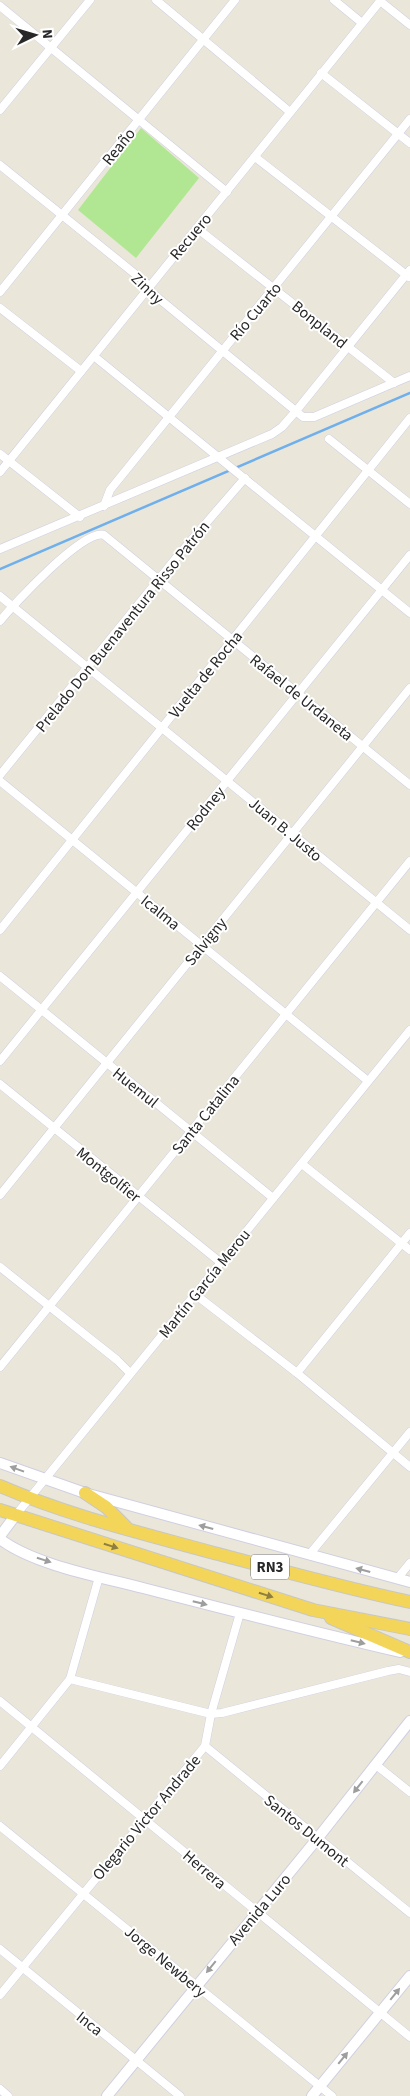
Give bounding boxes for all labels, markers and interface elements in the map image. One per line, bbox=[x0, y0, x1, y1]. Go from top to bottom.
north arrow bbox=[10, 10, 60, 60]
text: N bbox=[37, 28, 57, 39]
street label: Reaño bbox=[97, 123, 141, 170]
street label: Recuero bbox=[165, 209, 217, 265]
street label: Zinny bbox=[126, 268, 169, 310]
street label: Río Cuarto bbox=[225, 278, 287, 346]
street label: Bonpland bbox=[287, 296, 352, 354]
street label: Prelado Don Buenaventura Risso Patrón bbox=[31, 516, 215, 737]
street label: Vuelta de Rocha bbox=[164, 626, 248, 723]
street label: Rafael de Urdaneta bbox=[245, 649, 358, 746]
street label: Rodney bbox=[181, 782, 231, 835]
street label: Juan B. Justo bbox=[244, 793, 327, 867]
street label: Icalma bbox=[136, 890, 185, 935]
street label: Salvigny bbox=[179, 912, 232, 970]
street label: Huemul bbox=[108, 1063, 163, 1113]
street label: Santa Catalina bbox=[167, 1070, 245, 1159]
street label: Montgolfier bbox=[72, 1142, 146, 1208]
street label: Martín García Merou bbox=[154, 1224, 256, 1343]
one-way arrow bbox=[10, 1465, 25, 1472]
one-way arrow bbox=[199, 1522, 214, 1530]
one-way arrow bbox=[104, 1543, 119, 1551]
road number: RN3 bbox=[251, 1554, 289, 1580]
one-way arrow bbox=[36, 1557, 51, 1565]
one-way arrow bbox=[355, 1565, 370, 1573]
one-way arrow bbox=[258, 1592, 273, 1599]
one-way arrow bbox=[193, 1599, 208, 1607]
one-way arrow bbox=[351, 1638, 366, 1646]
street label: Olegario Victor Andrade bbox=[88, 1750, 206, 1885]
one-way arrow bbox=[353, 1780, 364, 1793]
street label: Santos Dumont bbox=[259, 1790, 354, 1872]
street label: Herrera bbox=[178, 1845, 231, 1894]
street label: Avenida Luro bbox=[223, 1869, 296, 1950]
street label: Jorge Newbery bbox=[120, 1921, 211, 2003]
one-way arrow bbox=[206, 1960, 217, 1973]
one-way arrow bbox=[389, 1988, 400, 2001]
street label: Inca bbox=[72, 2006, 107, 2041]
one-way arrow bbox=[338, 2052, 349, 2065]

